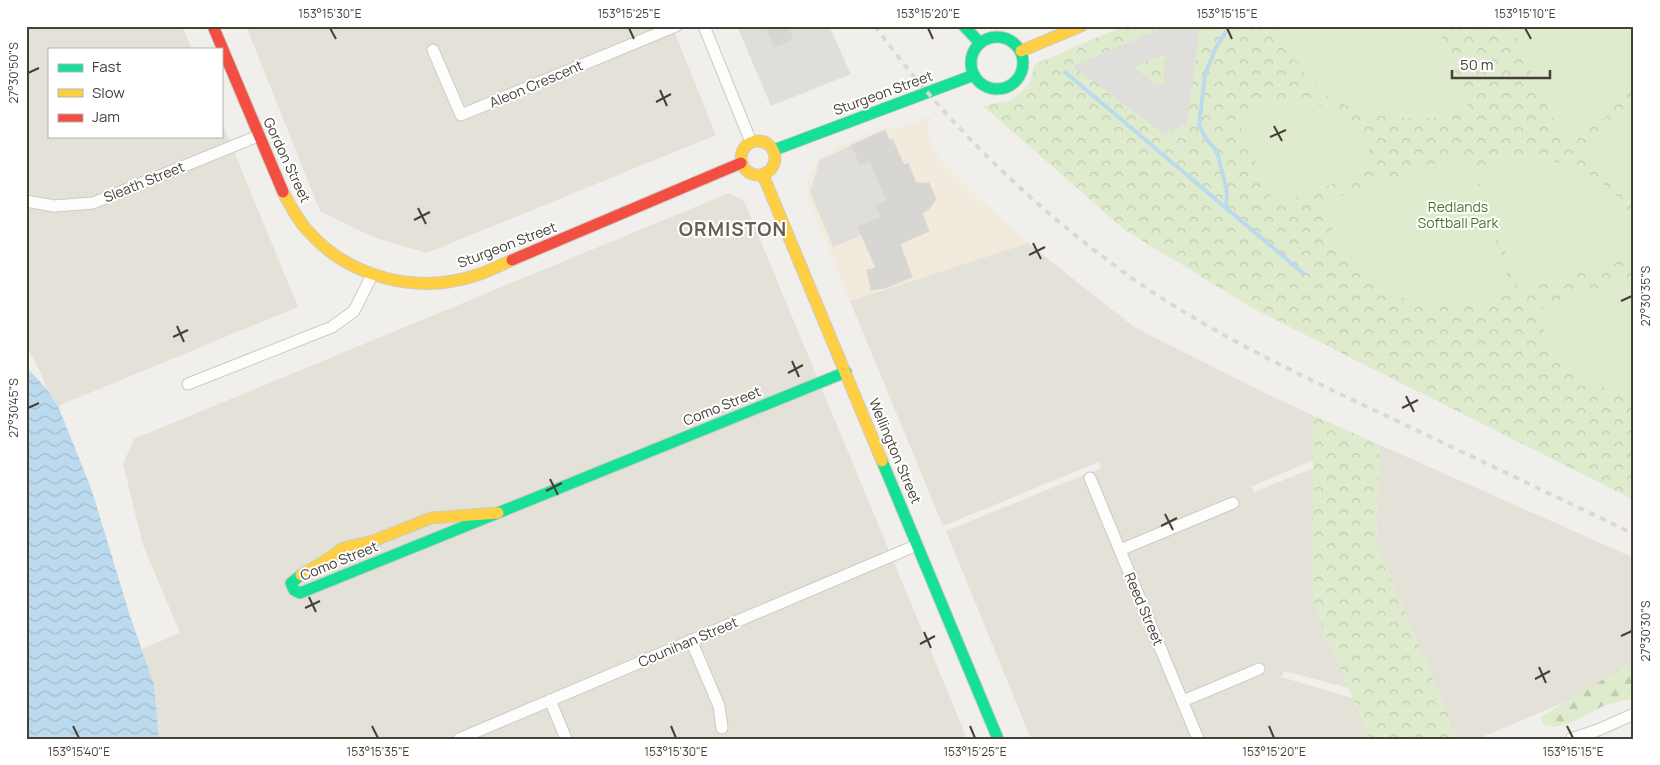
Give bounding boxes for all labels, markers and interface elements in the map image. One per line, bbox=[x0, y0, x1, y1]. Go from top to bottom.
text: 153°15'30"E bbox=[298, 5, 362, 22]
text: 153°15'25"E bbox=[597, 5, 661, 22]
text: 153°15'20"E bbox=[896, 5, 960, 22]
text: 153°15'15"E bbox=[1197, 5, 1258, 22]
text: 153°15'10"E bbox=[1494, 5, 1556, 22]
text: 27°30'50"S bbox=[5, 42, 22, 104]
legend bbox=[48, 48, 222, 138]
scale bar bbox=[1452, 48, 1550, 80]
text: 50 m bbox=[1460, 54, 1494, 75]
street label: Aleon Crescent bbox=[486, 55, 586, 112]
text: Fast bbox=[92, 56, 121, 77]
street label: Sturgeon Street bbox=[831, 66, 935, 119]
text: Slow bbox=[92, 82, 125, 103]
text: Jam bbox=[92, 106, 120, 127]
street label: Gordon Street bbox=[259, 114, 316, 206]
street label: Sleath Street bbox=[101, 157, 187, 206]
park label: Redlands Softball Park bbox=[1418, 197, 1499, 232]
district label: ORMISTON bbox=[679, 216, 787, 242]
street label: Sturgeon Street bbox=[455, 217, 559, 272]
text: 27°30'35"S bbox=[1637, 266, 1654, 326]
text: 27°30'45"S bbox=[5, 378, 22, 438]
street label: Como Street bbox=[680, 381, 764, 430]
street label: Wellington Street bbox=[865, 395, 926, 507]
street label: Como Street bbox=[297, 536, 381, 585]
street label: Reed Street bbox=[1121, 569, 1168, 649]
text: 27°30'30"S bbox=[1637, 601, 1654, 661]
street label: Counihan Street bbox=[635, 612, 741, 671]
text: 153°15'40"E bbox=[48, 743, 110, 760]
text: 153°15'35"E bbox=[347, 743, 410, 760]
text: 153°15'30"E bbox=[644, 743, 708, 760]
text: 153°15'25"E bbox=[943, 743, 1007, 760]
text: 153°15'20"E bbox=[1242, 743, 1306, 760]
text: 153°15'15"E bbox=[1543, 743, 1604, 760]

